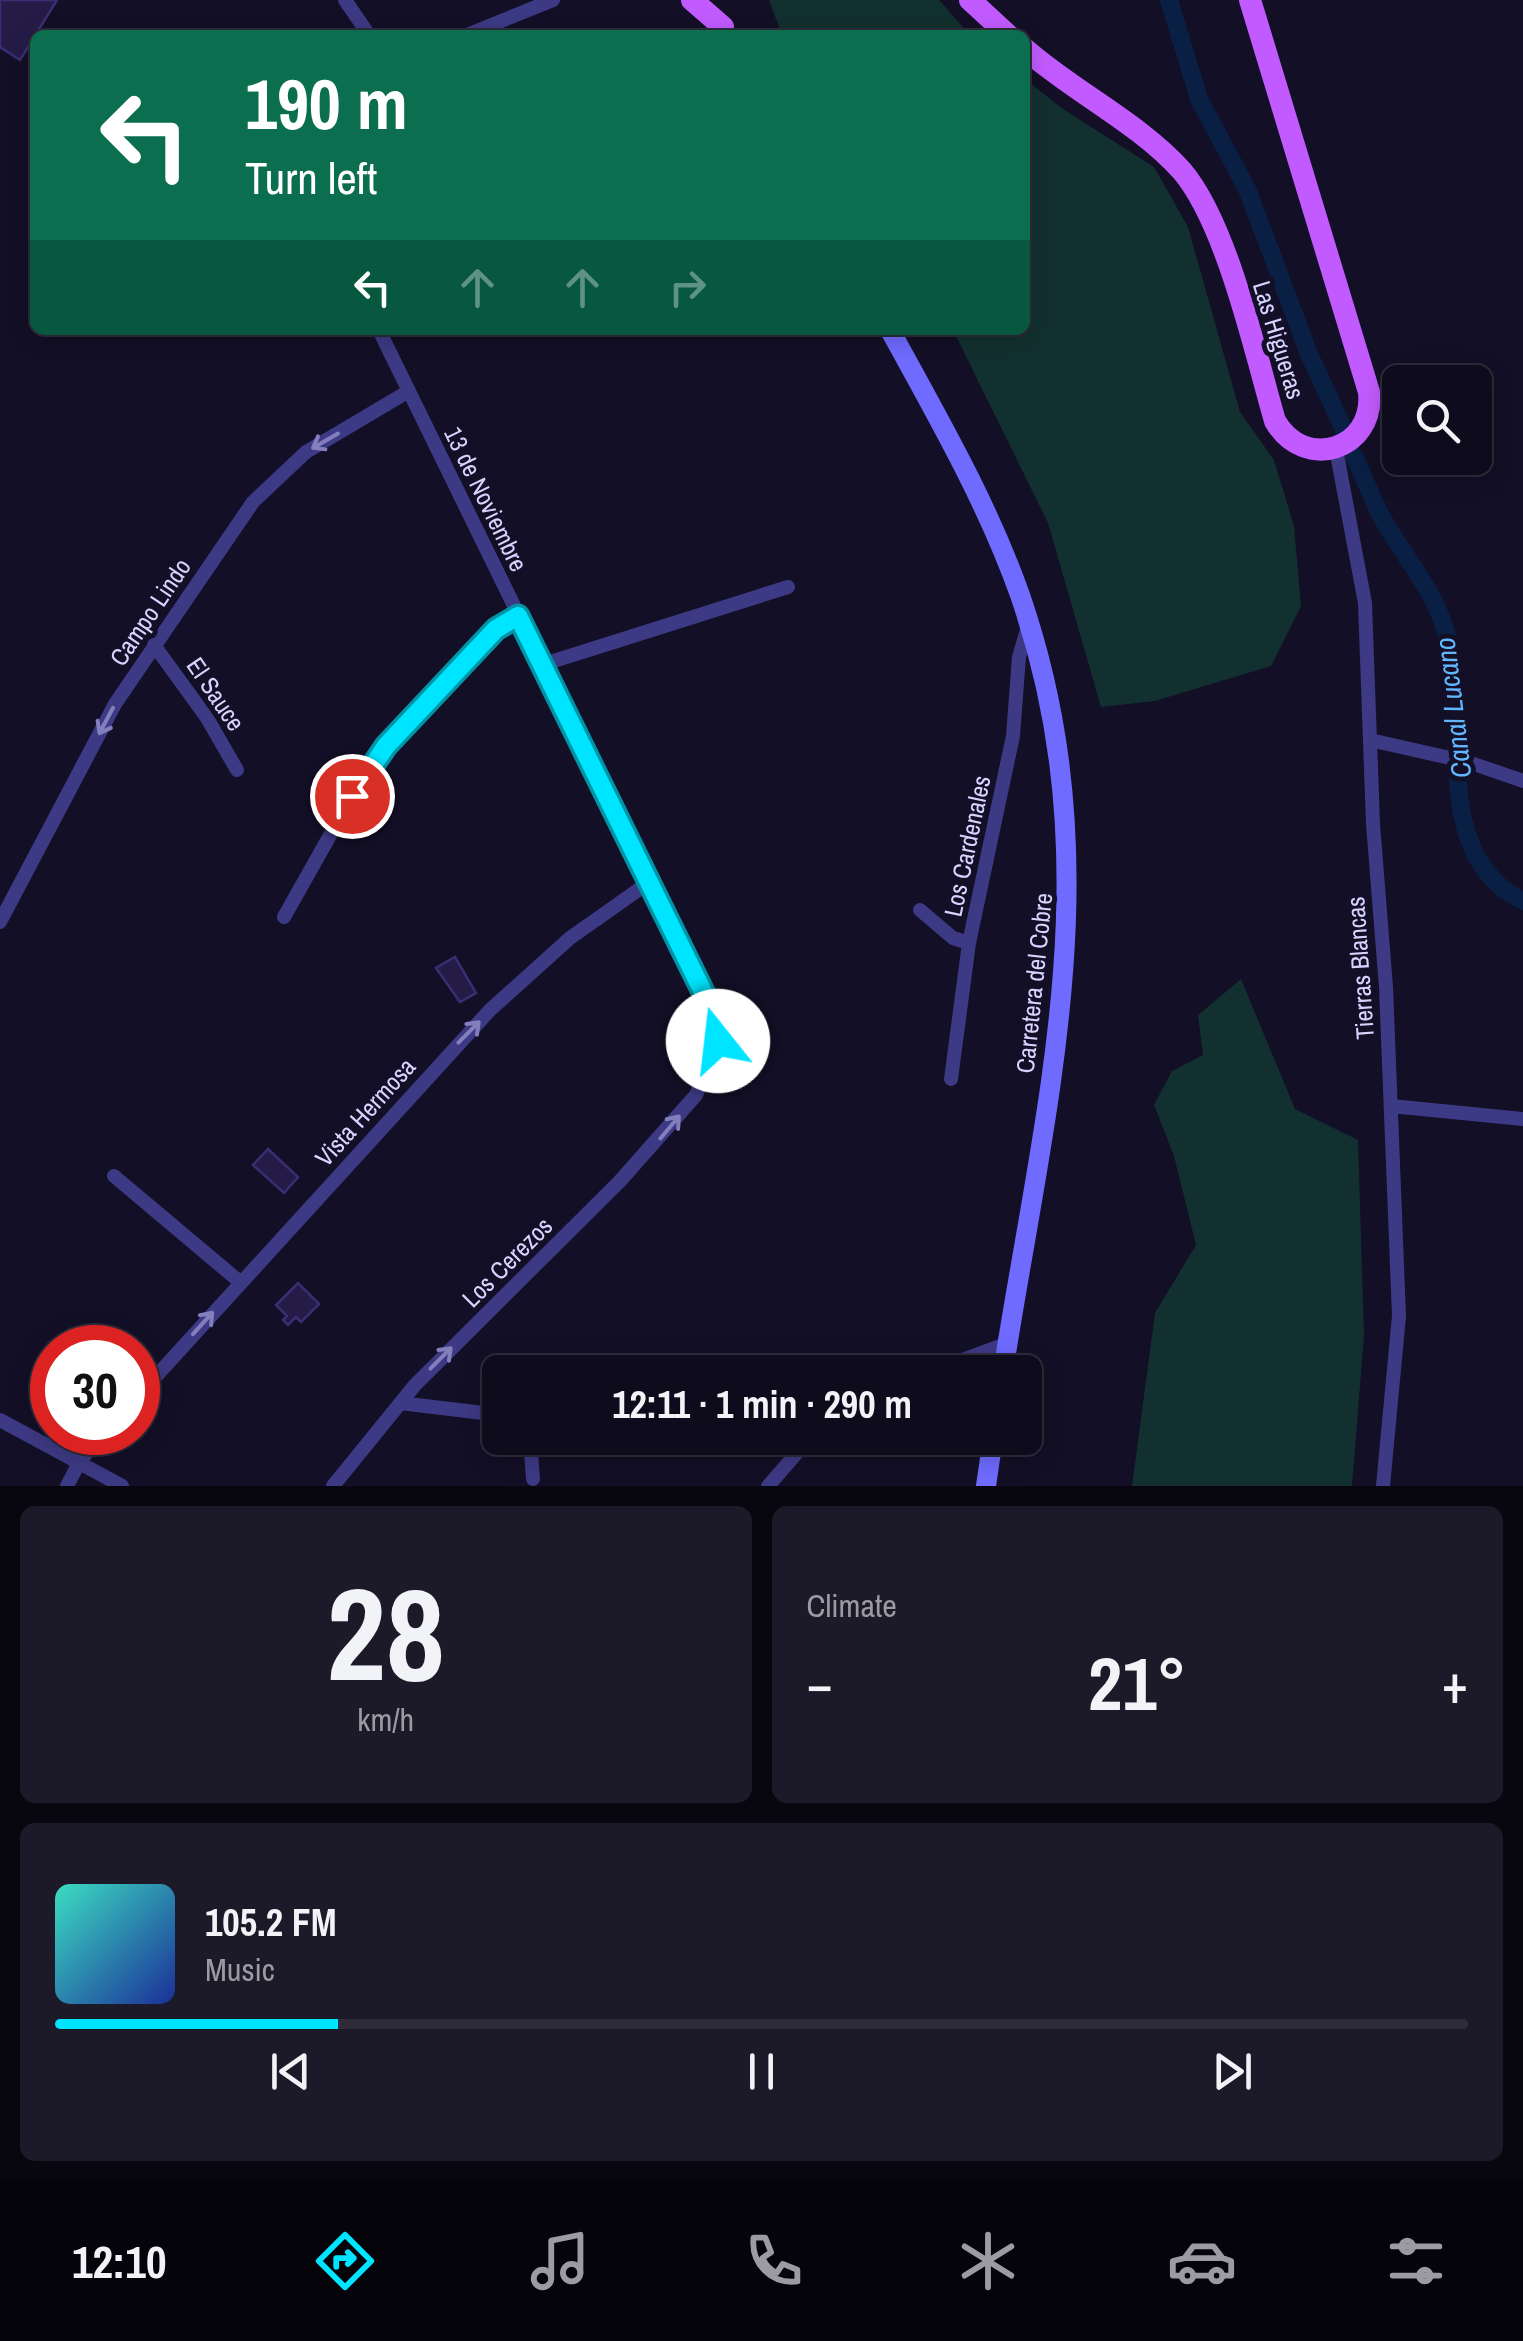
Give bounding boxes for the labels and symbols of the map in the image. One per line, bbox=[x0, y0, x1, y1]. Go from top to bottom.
street label: Las Higueras bbox=[1245, 277, 1313, 403]
street label: 13 de Noviembre bbox=[436, 421, 536, 577]
one-way arrow bbox=[311, 431, 340, 451]
street label: Campo Lindo bbox=[101, 551, 199, 673]
water label: Canal Lucano bbox=[1426, 635, 1480, 781]
street label: El Sauce bbox=[179, 650, 253, 738]
one-way arrow bbox=[95, 706, 115, 736]
pin bbox=[310, 754, 395, 839]
street label: Los Cardenales bbox=[935, 772, 999, 920]
street label: Carretera del Cobre bbox=[1008, 891, 1060, 1075]
street label: Tierras Blancas bbox=[1338, 895, 1382, 1041]
position arrow bbox=[666, 989, 770, 1093]
one-way arrow bbox=[457, 1020, 481, 1044]
street label: Vista Hermosa bbox=[307, 1050, 423, 1174]
one-way arrow bbox=[658, 1115, 680, 1141]
street label: Los Cerezos bbox=[454, 1209, 560, 1315]
one-way arrow bbox=[191, 1311, 214, 1336]
speed limit sign: 30 bbox=[30, 1325, 160, 1455]
one-way arrow bbox=[429, 1347, 453, 1371]

